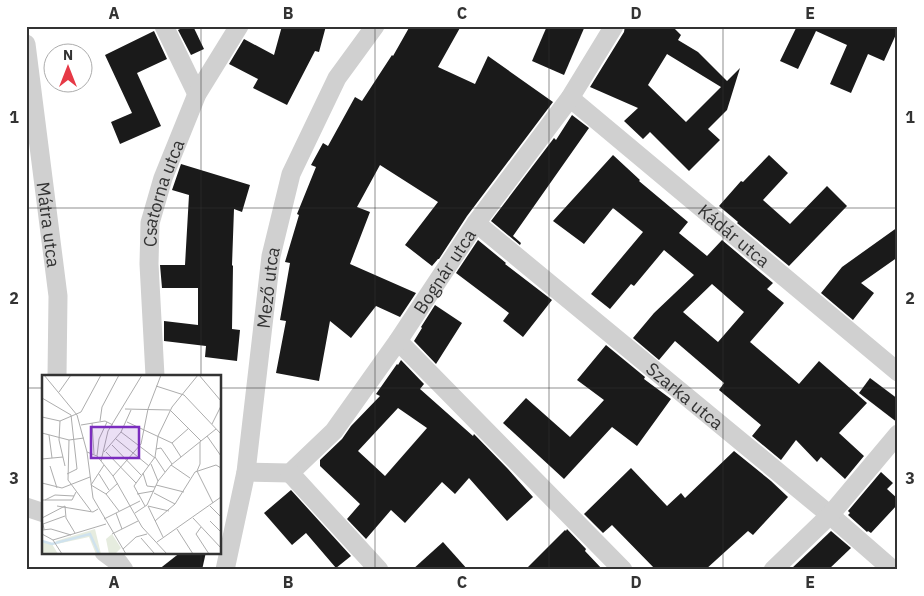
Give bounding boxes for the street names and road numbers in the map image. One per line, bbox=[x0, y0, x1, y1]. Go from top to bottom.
street label: Csatorna utca bbox=[138, 135, 189, 247]
street label: Mátra utca bbox=[32, 180, 66, 269]
street label: Kádár utca bbox=[694, 199, 775, 272]
street label: Bognár utca bbox=[408, 224, 481, 318]
street label: Mező utca bbox=[251, 244, 284, 330]
street label: Szarka utca bbox=[642, 357, 729, 434]

